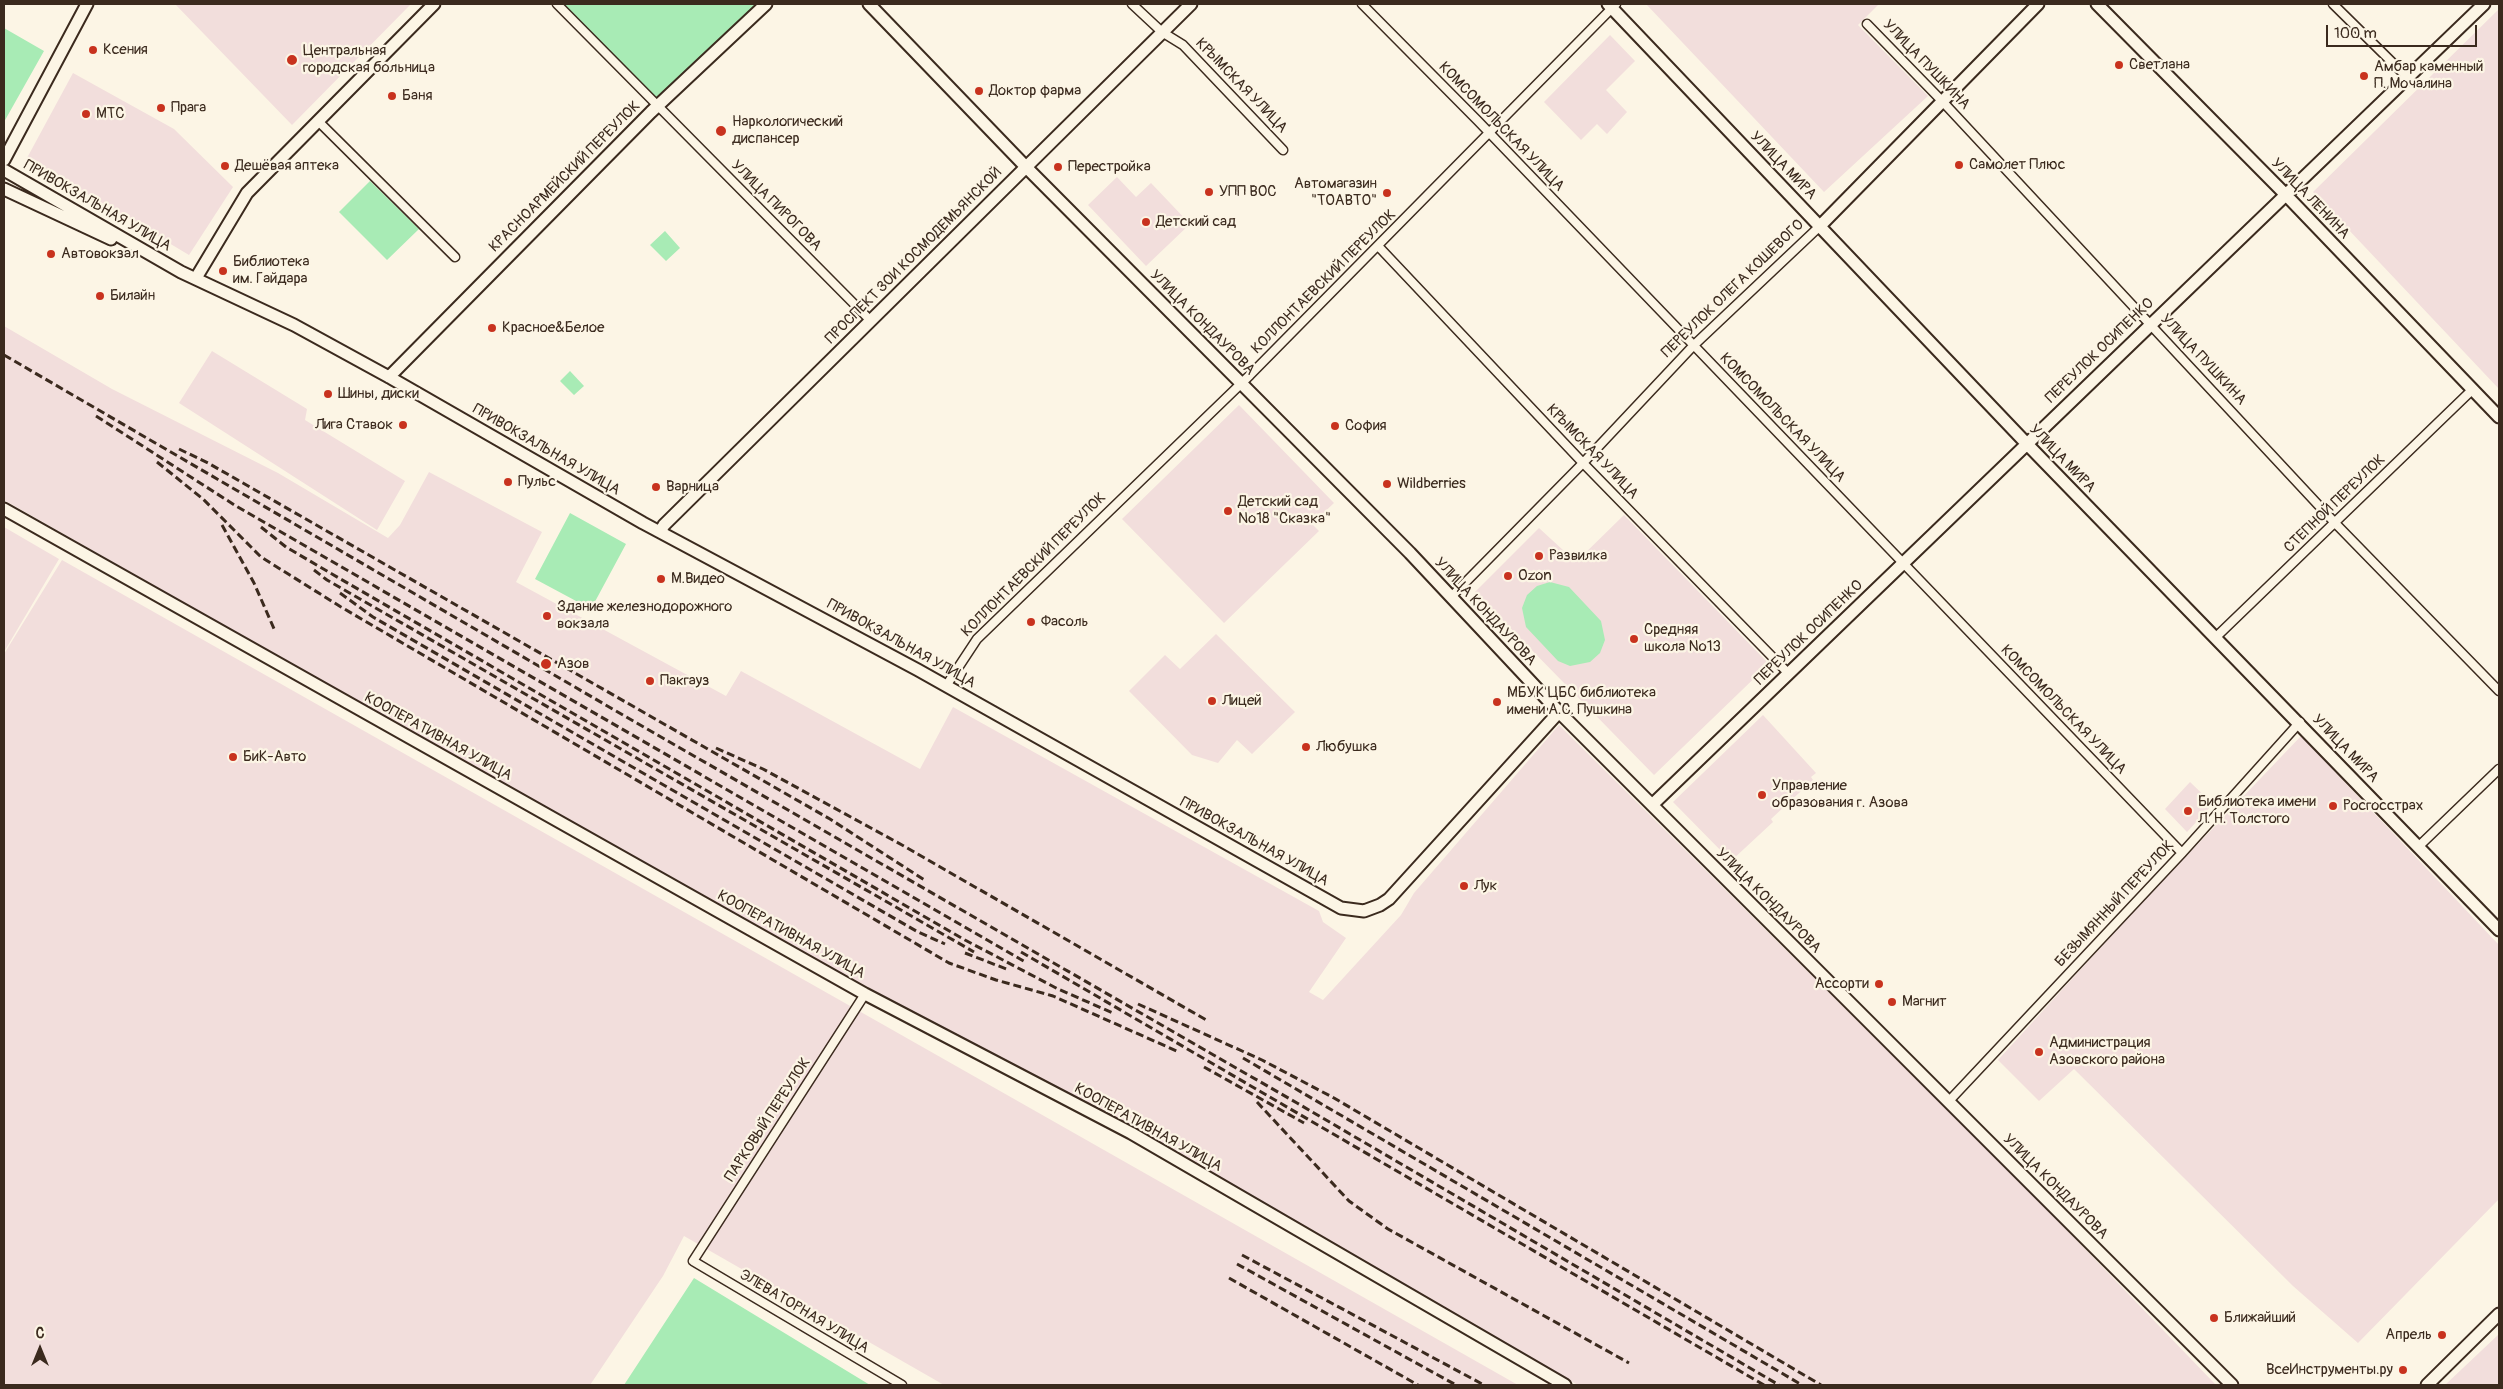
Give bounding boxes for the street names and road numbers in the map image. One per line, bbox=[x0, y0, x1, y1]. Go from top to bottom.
street label: УЛИЦА ПУШКИНА bbox=[1879, 16, 1973, 114]
street label: КРЫМСКАЯ УЛИЦА bbox=[1191, 35, 1291, 137]
street label: КОМСОМОЛЬСКАЯ УЛИЦА bbox=[1434, 59, 1568, 195]
street label: КРАСНОАРМЕЙСКИЙ ПЕРЕУЛОК bbox=[486, 98, 644, 256]
street label: УЛИЦА МИРА bbox=[1746, 128, 1820, 204]
street label: УЛИЦА ЛЕНИНА bbox=[2267, 155, 2353, 243]
street label: ПРИВОКЗАЛЬНАЯ УЛИЦА bbox=[20, 156, 174, 256]
street label: УЛИЦА ПИРОГОВА bbox=[727, 157, 825, 255]
street label: ПРОСПЕКТ ЗОИ КОСМОДЕМЬЯНСКОЙ bbox=[822, 164, 1006, 348]
street label: КОЛЛОНТАЕВСКИЙ ПЕРЕУЛОК bbox=[1248, 206, 1400, 358]
street label: ПЕРЕУЛОК ОЛЕГА КОШЕВОГО bbox=[1658, 216, 1808, 362]
street label: УЛИЦА КОНДАУРОВА bbox=[1146, 267, 1258, 379]
street label: ПЕРЕУЛОК ОСИПЕНКО bbox=[2042, 295, 2158, 407]
street label: УЛИЦА ПУШКИНА bbox=[2156, 311, 2250, 409]
street label: КОМСОМОЛЬСКАЯ УЛИЦА bbox=[1715, 350, 1849, 486]
street label: ПРИВОКЗАЛЬНАЯ УЛИЦА bbox=[469, 400, 623, 500]
street label: КРЫМСКАЯ УЛИЦА bbox=[1542, 401, 1642, 503]
street label: УЛИЦА МИРА bbox=[2025, 421, 2099, 497]
street label: СТЕПНОЙ ПЕРЕУЛОК bbox=[2281, 451, 2389, 557]
street label: КОЛЛОНТАЕВСКИЙ ПЕРЕУЛОК bbox=[958, 489, 1110, 641]
street label: УЛИЦА КОНДАУРОВА bbox=[1430, 554, 1540, 670]
street label: ПЕРЕУЛОК ОСИПЕНКО bbox=[1751, 577, 1867, 689]
street label: ПРИВОКЗАЛЬНАЯ УЛИЦА bbox=[823, 596, 979, 692]
street label: КОМСОМОЛЬСКАЯ УЛИЦА bbox=[1996, 642, 2130, 778]
street label: КООПЕРАТИВНАЯ УЛИЦА bbox=[361, 689, 515, 785]
street label: УЛИЦА МИРА bbox=[2308, 711, 2382, 787]
street label: ПРИВОКЗАЛЬНАЯ УЛИЦА bbox=[1176, 794, 1332, 890]
street label: БЕЗЫМЯННЫЙ ПЕРЕУЛОК bbox=[2052, 837, 2178, 971]
street label: УЛИЦА КОНДАУРОВА bbox=[1712, 845, 1824, 957]
street label: КООПЕРАТИВНАЯ УЛИЦА bbox=[714, 887, 868, 983]
street label: ПАРКОВЫЙ ПЕРЕУЛОК bbox=[721, 1055, 815, 1185]
street label: КООПЕРАТИВНАЯ УЛИЦА bbox=[1071, 1080, 1225, 1176]
street label: УЛИЦА КОНДАУРОВА bbox=[1999, 1131, 2111, 1243]
street label: ЭЛЕВАТОРНАЯ УЛИЦА bbox=[736, 1266, 872, 1358]

